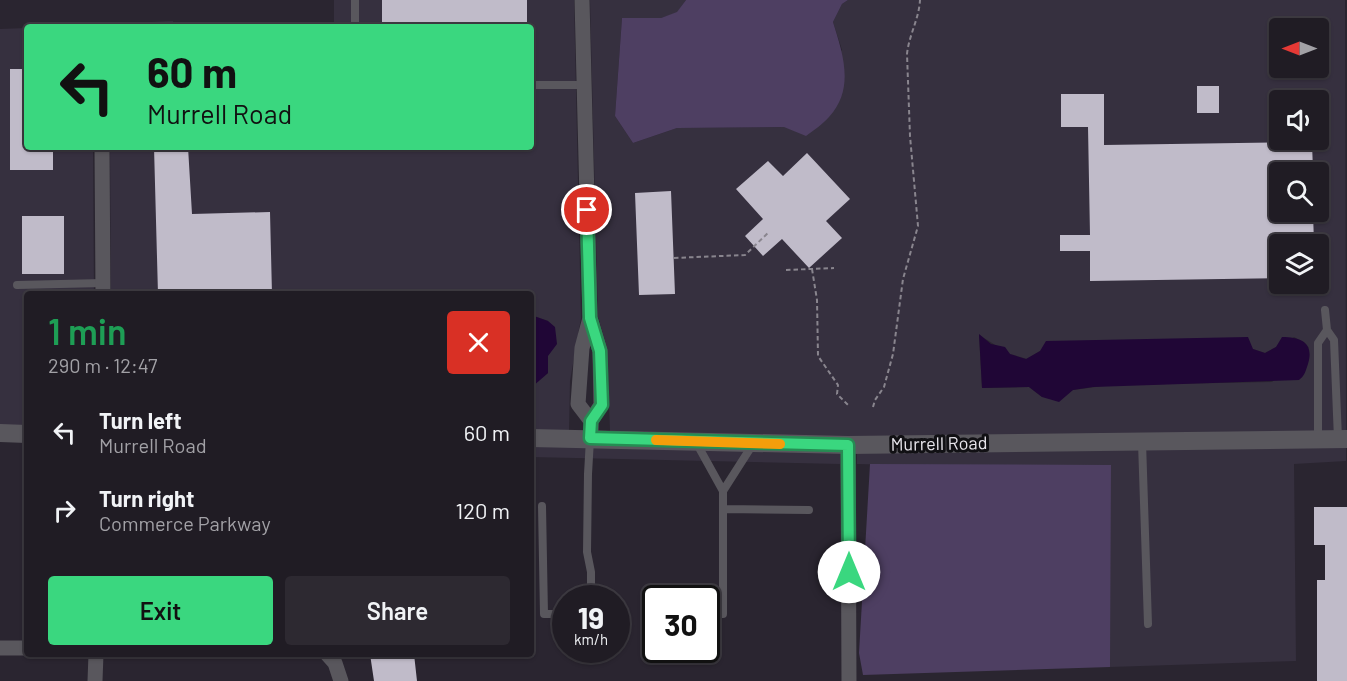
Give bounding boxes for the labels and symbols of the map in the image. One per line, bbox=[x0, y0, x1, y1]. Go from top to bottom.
north arrow bbox=[1269, 18, 1329, 78]
pin bbox=[561, 184, 612, 235]
street label: Murrell Road bbox=[890, 431, 988, 455]
position arrow bbox=[817, 540, 881, 604]
speed limit sign: 30 bbox=[642, 585, 720, 663]

